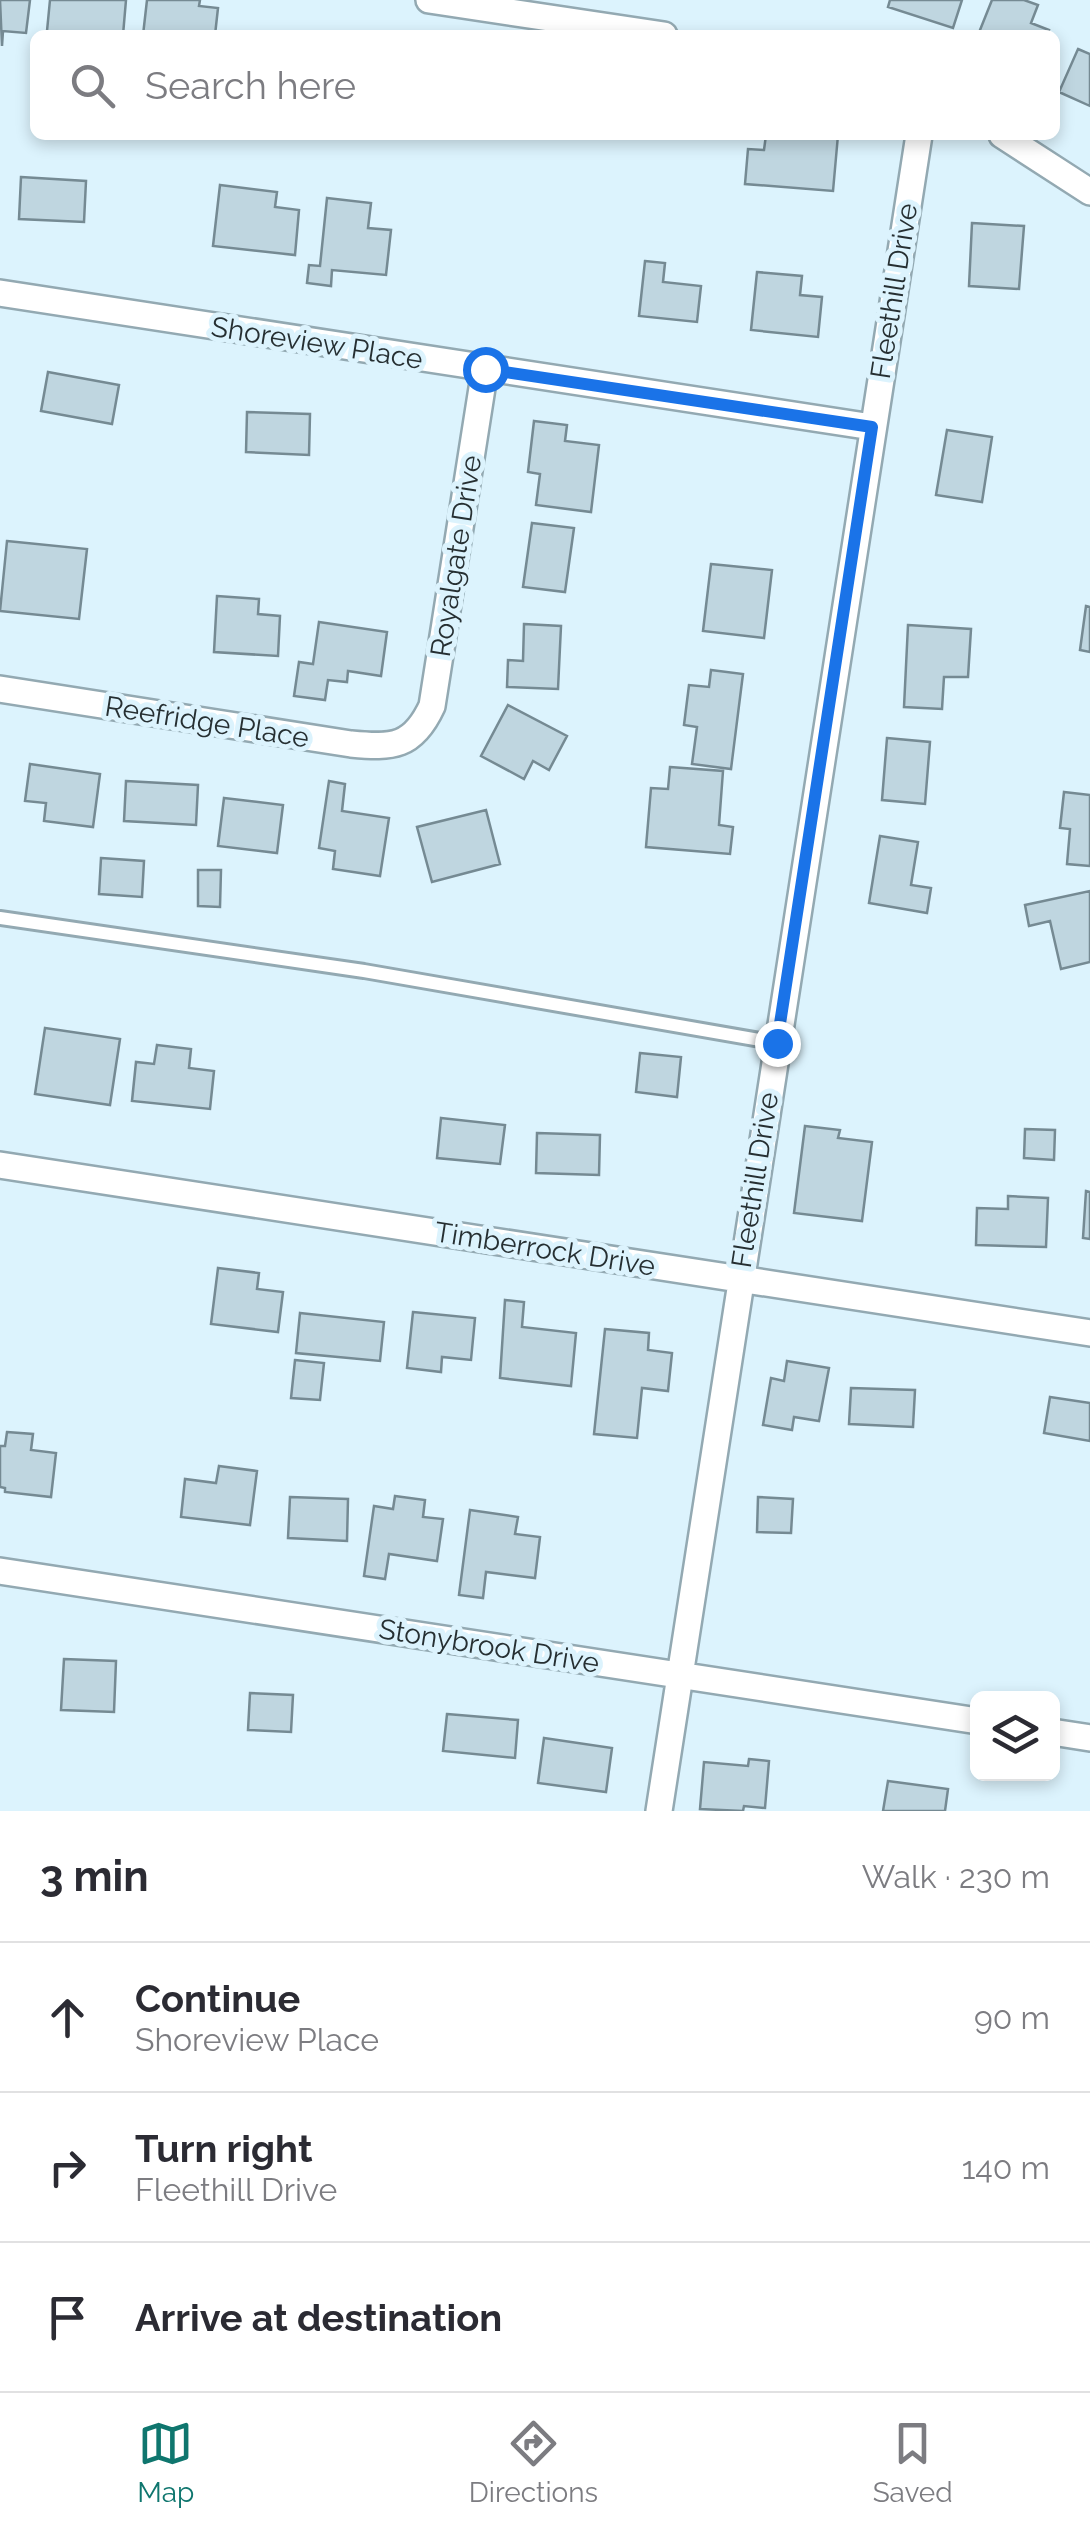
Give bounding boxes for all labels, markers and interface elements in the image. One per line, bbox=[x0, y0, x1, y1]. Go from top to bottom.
search box bbox=[30, 30, 1060, 140]
icon: search bbox=[65, 58, 120, 113]
text: Search here bbox=[145, 63, 356, 108]
street label: Fleethill Drive bbox=[864, 201, 924, 381]
street label: Shoreview Place bbox=[209, 310, 425, 376]
route start bbox=[463, 347, 509, 393]
street label: Royalgate Drive bbox=[424, 453, 488, 659]
street label: Reefridge Place bbox=[103, 690, 311, 754]
route end bbox=[755, 1021, 801, 1067]
street label: Fleethill Drive bbox=[725, 1090, 785, 1270]
street label: Timberrock Drive bbox=[432, 1215, 658, 1283]
street label: Stonybrook Drive bbox=[377, 1612, 601, 1680]
map controls bbox=[970, 1691, 1060, 1781]
button: layers bbox=[970, 1691, 1060, 1781]
text: 3 min bbox=[40, 1852, 149, 1901]
text: Walk · 230 m bbox=[862, 1858, 1050, 1895]
text: Continue bbox=[135, 1976, 300, 2021]
icon: ahead bbox=[40, 1990, 95, 2045]
text: 90 m bbox=[974, 1999, 1050, 2036]
text: Shoreview Place bbox=[135, 2021, 379, 2058]
text: Turn right bbox=[135, 2126, 312, 2171]
icon: right bbox=[40, 2140, 95, 2195]
text: 140 m bbox=[962, 2149, 1050, 2186]
text: Fleethill Drive bbox=[135, 2171, 337, 2208]
icon: arrive bbox=[40, 2290, 95, 2345]
text: Arrive at destination bbox=[135, 2295, 502, 2340]
tab: Map bbox=[137, 2416, 194, 2509]
tab: Directions bbox=[469, 2416, 598, 2509]
tab: Saved bbox=[873, 2416, 953, 2509]

